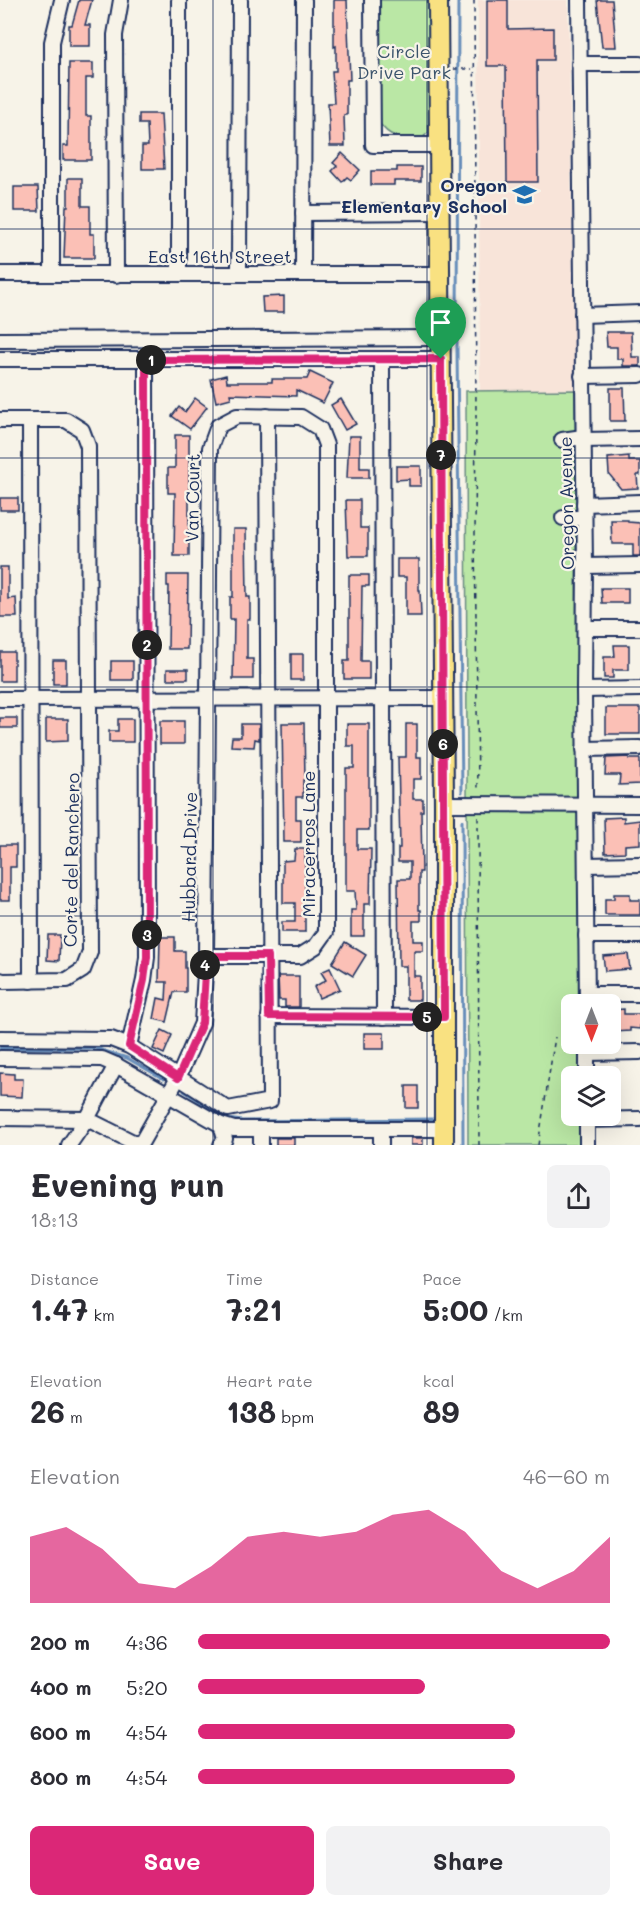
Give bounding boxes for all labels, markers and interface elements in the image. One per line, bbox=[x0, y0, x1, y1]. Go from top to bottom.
park label: Circle Drive Park bbox=[357, 39, 451, 84]
place label: Oregon Elementary School bbox=[341, 173, 507, 218]
school or university icon: Oregon Elementary School bbox=[512, 182, 538, 208]
street label: East 16th Street bbox=[148, 244, 292, 268]
pin bbox=[415, 297, 466, 359]
icon: arrive bbox=[424, 306, 457, 339]
pin: 1 bbox=[136, 345, 166, 375]
text: 1 bbox=[147, 349, 155, 370]
street label: Oregon Avenue bbox=[553, 436, 579, 570]
pin: 7 bbox=[426, 440, 456, 470]
text: 7 bbox=[437, 444, 445, 465]
street label: Van Court bbox=[179, 453, 205, 543]
pin: 2 bbox=[132, 630, 162, 660]
text: 2 bbox=[143, 634, 151, 655]
pin: 6 bbox=[428, 729, 458, 759]
text: 6 bbox=[438, 733, 448, 754]
street label: Miracerros Lane bbox=[296, 771, 320, 917]
street label: Corte del Ranchero bbox=[57, 772, 85, 947]
street label: Hubbard Drive bbox=[176, 791, 202, 923]
pin: 3 bbox=[132, 920, 162, 950]
text: 3 bbox=[142, 924, 152, 945]
pin: 4 bbox=[190, 950, 220, 980]
text: 4 bbox=[200, 954, 210, 975]
north arrow bbox=[561, 994, 621, 1054]
map controls bbox=[561, 994, 621, 1126]
pin: 5 bbox=[412, 1002, 442, 1032]
text: 5 bbox=[422, 1006, 432, 1027]
button: layers bbox=[561, 1066, 621, 1126]
text: Evening run bbox=[30, 1162, 224, 1205]
button: share bbox=[547, 1165, 610, 1228]
text: 18:13 bbox=[30, 1206, 78, 1232]
text: Distance bbox=[30, 1268, 99, 1289]
text: Time bbox=[226, 1268, 263, 1289]
text: Pace bbox=[423, 1268, 462, 1289]
text: 1.47 bbox=[30, 1289, 88, 1329]
text: 7:21 bbox=[226, 1289, 283, 1329]
text: 5:00 bbox=[423, 1289, 488, 1329]
text: km bbox=[88, 1304, 115, 1325]
text: /km bbox=[488, 1304, 523, 1325]
text: Elevation bbox=[30, 1370, 102, 1391]
text: Heart rate bbox=[226, 1370, 313, 1391]
text: kcal bbox=[423, 1370, 455, 1391]
text: 26 bbox=[30, 1391, 65, 1431]
text: 138 bbox=[226, 1391, 276, 1431]
text: 89 bbox=[423, 1391, 459, 1431]
text: m bbox=[65, 1406, 83, 1427]
text: bpm bbox=[276, 1406, 314, 1427]
text: Elevation bbox=[30, 1463, 120, 1489]
text: 46–60 m bbox=[523, 1463, 610, 1489]
text: 200 m bbox=[30, 1629, 90, 1655]
text: 4:36 bbox=[126, 1629, 168, 1655]
text: 400 m bbox=[30, 1674, 91, 1700]
text: 5:20 bbox=[126, 1674, 167, 1700]
text: 600 m bbox=[30, 1719, 91, 1745]
text: 4:54 bbox=[126, 1719, 167, 1745]
text: 800 m bbox=[30, 1764, 91, 1790]
text: 4:54 bbox=[126, 1764, 167, 1790]
button: Save bbox=[30, 1826, 314, 1895]
button: Share bbox=[326, 1826, 610, 1895]

